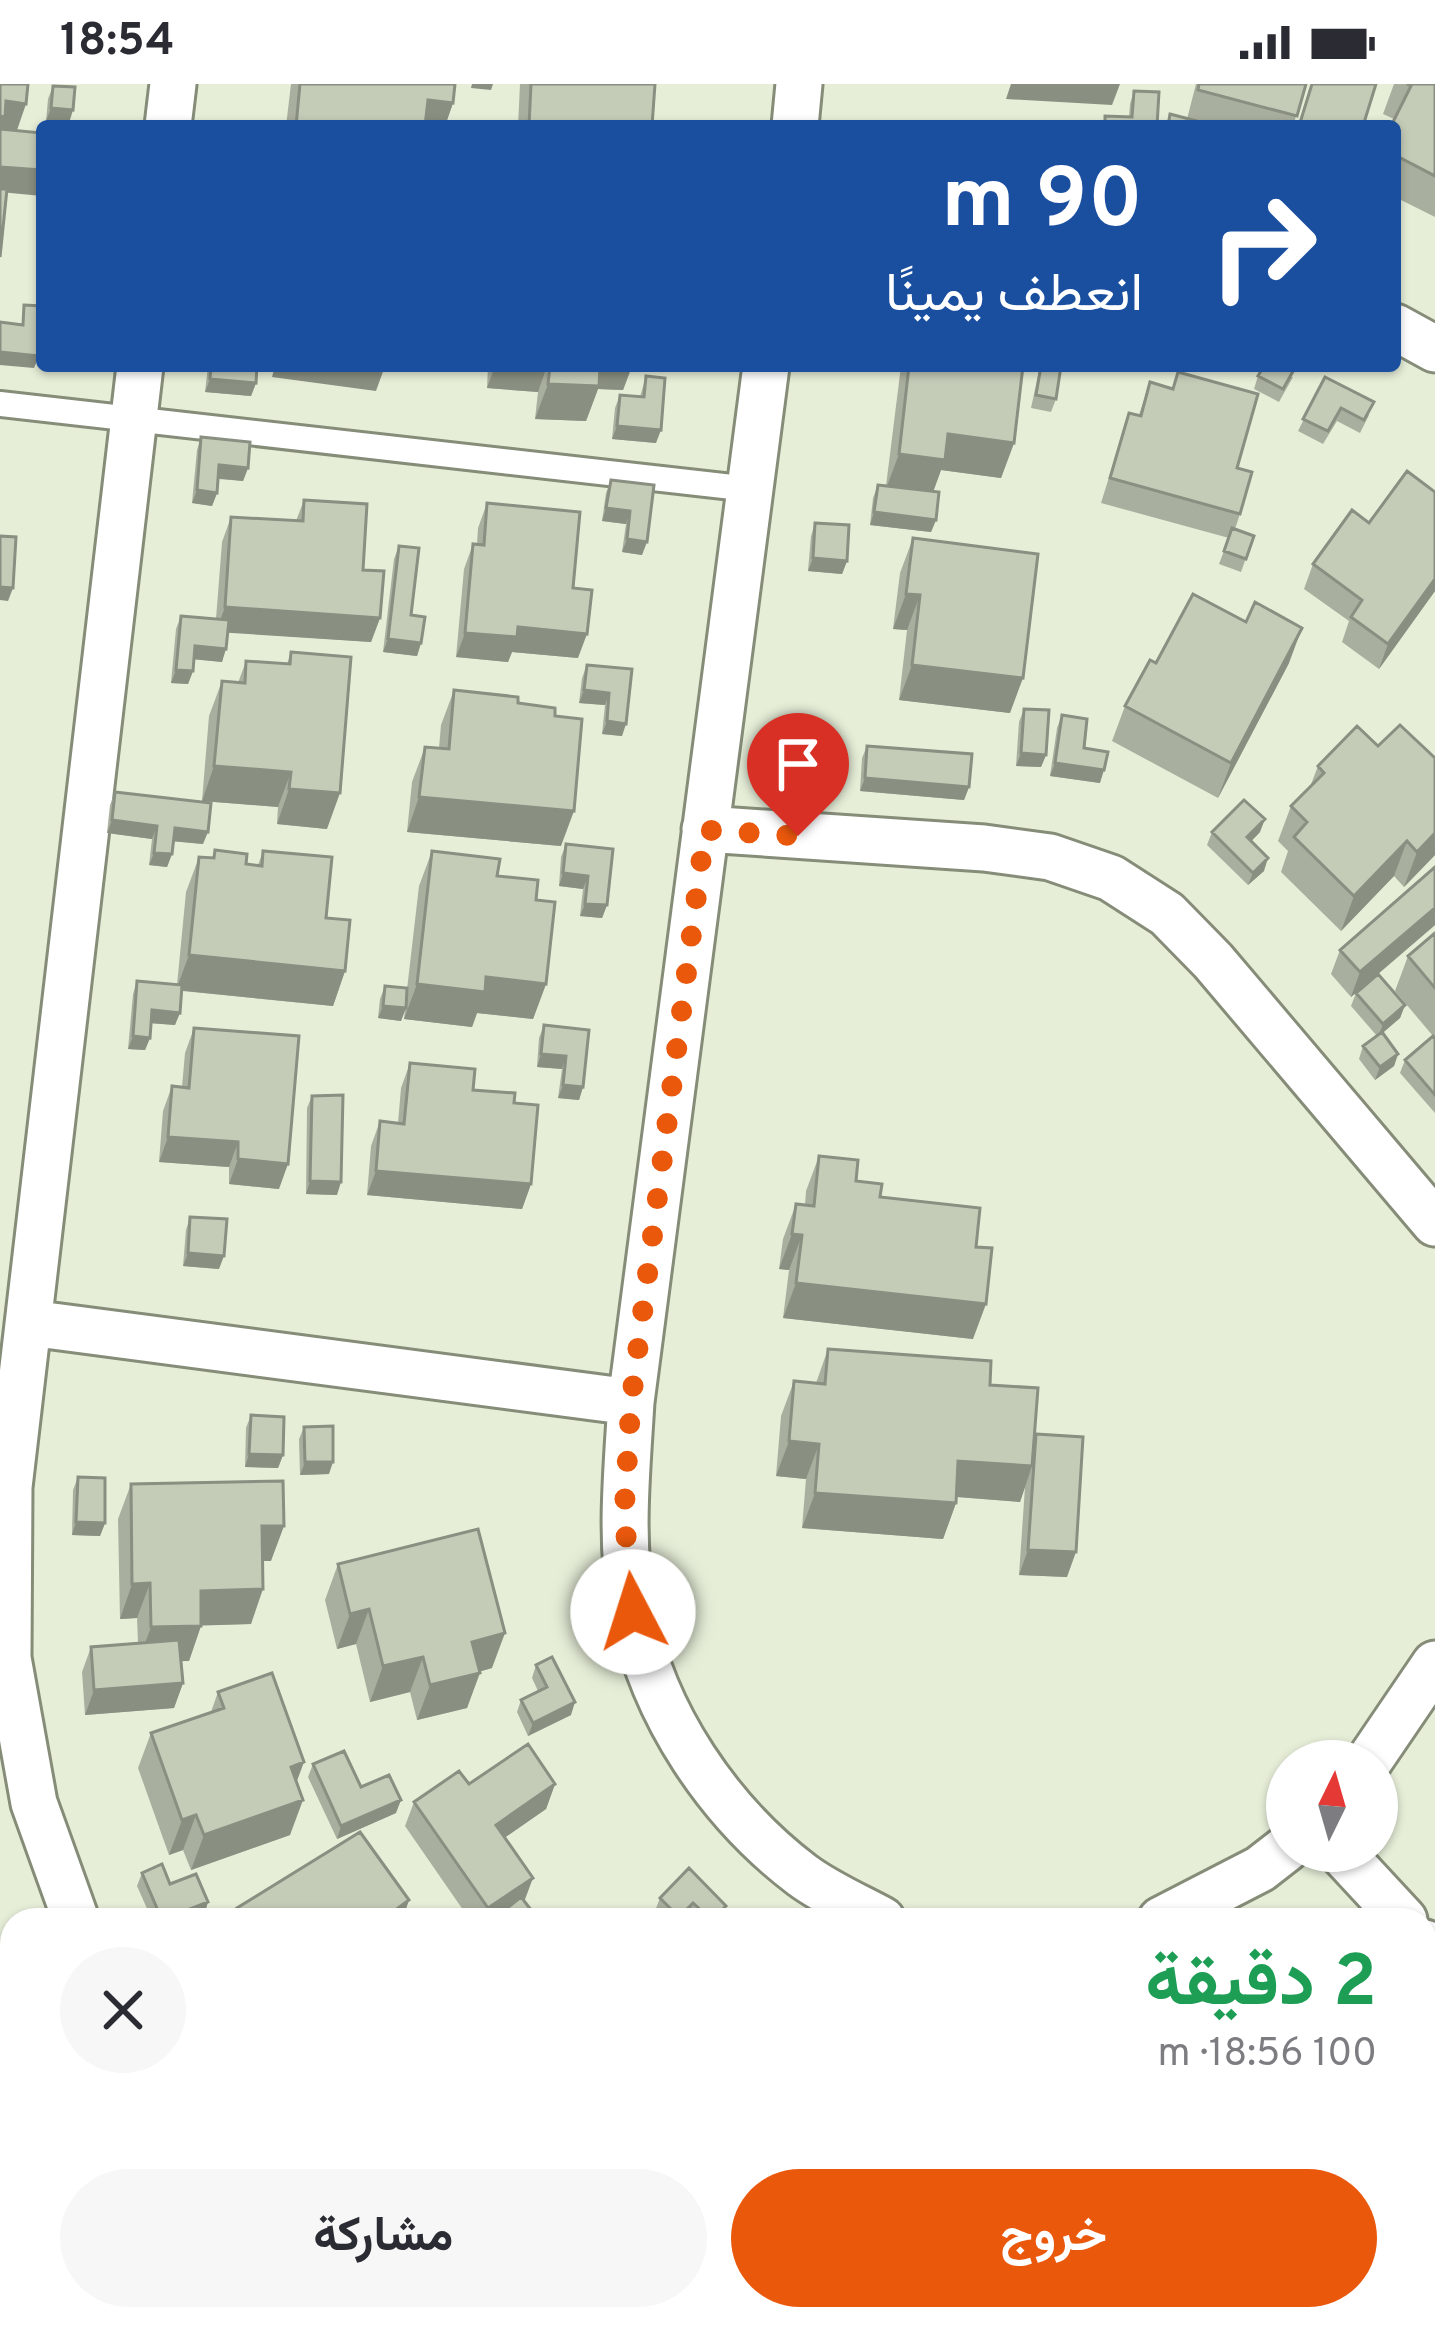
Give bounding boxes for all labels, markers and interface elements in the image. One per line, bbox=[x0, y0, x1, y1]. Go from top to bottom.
text: 18:54 bbox=[60, 14, 175, 71]
text: 90 m bbox=[941, 151, 1143, 257]
icon: right bbox=[1185, 168, 1341, 324]
text: انعطف يمينًا bbox=[885, 262, 1143, 331]
pin bbox=[747, 713, 849, 836]
icon: arrive bbox=[765, 731, 831, 797]
position arrow bbox=[570, 1549, 696, 1675]
north arrow bbox=[1266, 1740, 1398, 1872]
map controls bbox=[1266, 1740, 1398, 1872]
text: 2 دقيقة bbox=[1145, 1940, 1377, 2032]
button: close bbox=[60, 1947, 186, 2073]
text: 100 m · 18:56 bbox=[1157, 2031, 1377, 2080]
button: مشاركة bbox=[60, 2169, 707, 2307]
button: خروج bbox=[731, 2169, 1377, 2307]

